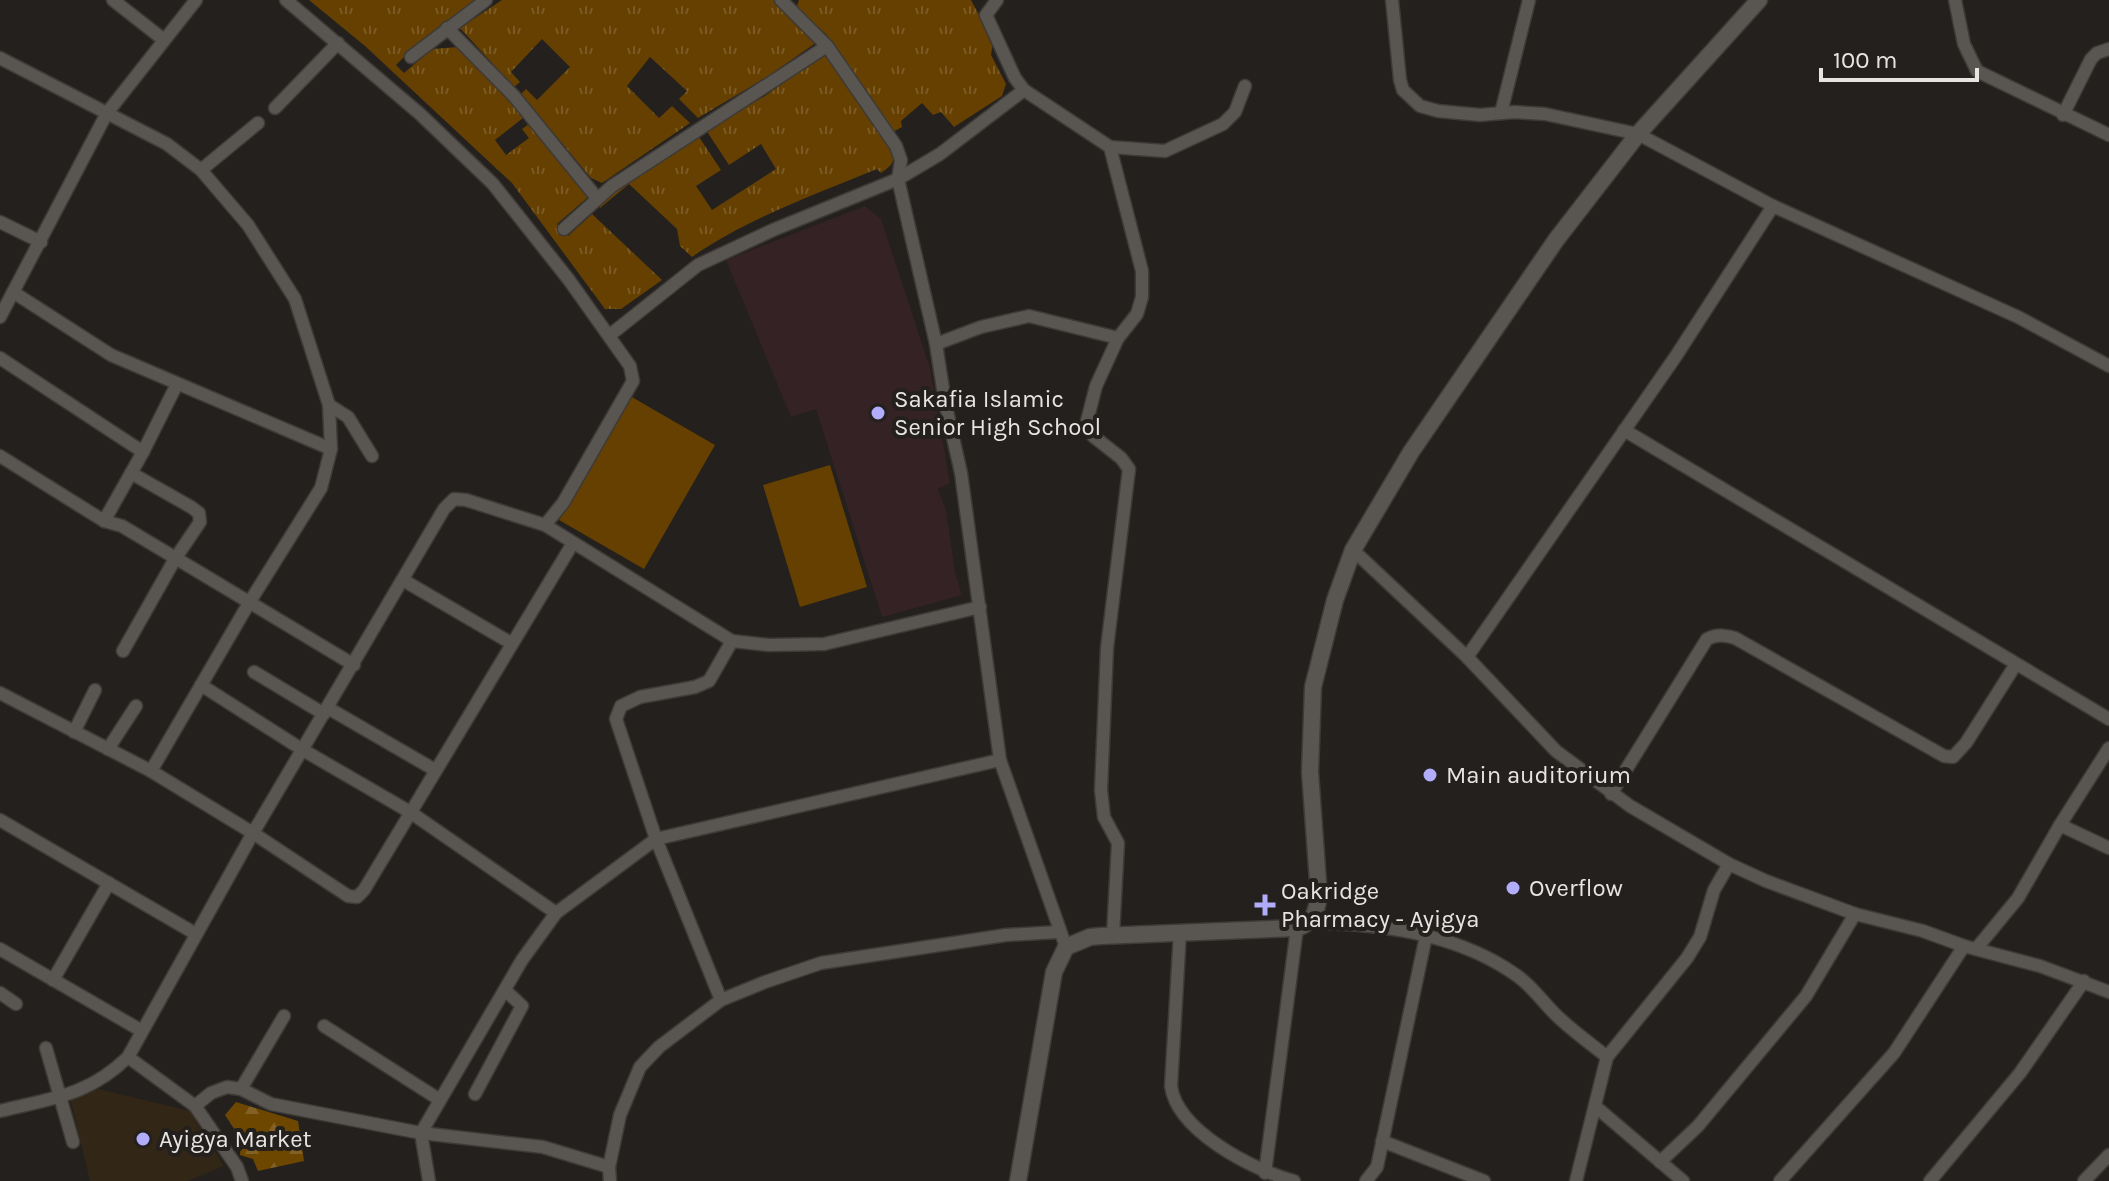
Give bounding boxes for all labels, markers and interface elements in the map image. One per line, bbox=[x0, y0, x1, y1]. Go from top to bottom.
scale bar bbox=[1821, 32, 1977, 82]
text: 100 m bbox=[1833, 46, 1898, 74]
place label: Sakafia Islamic Senior High School bbox=[894, 385, 1101, 441]
marker: Sakafia Islamic Senior High School bbox=[869, 404, 887, 422]
place label: Main auditorium bbox=[1446, 761, 1631, 789]
marker: Main auditorium bbox=[1421, 766, 1439, 784]
place label: Overflow bbox=[1529, 874, 1623, 902]
place label: Oakridge Pharmacy - Ayigya bbox=[1281, 877, 1479, 933]
marker: Overflow bbox=[1504, 879, 1522, 897]
marker: Oakridge Pharmacy - Ayigya bbox=[1256, 896, 1274, 914]
place label: Ayigya Market bbox=[159, 1125, 312, 1153]
marker: Ayigya Market bbox=[134, 1130, 152, 1148]

